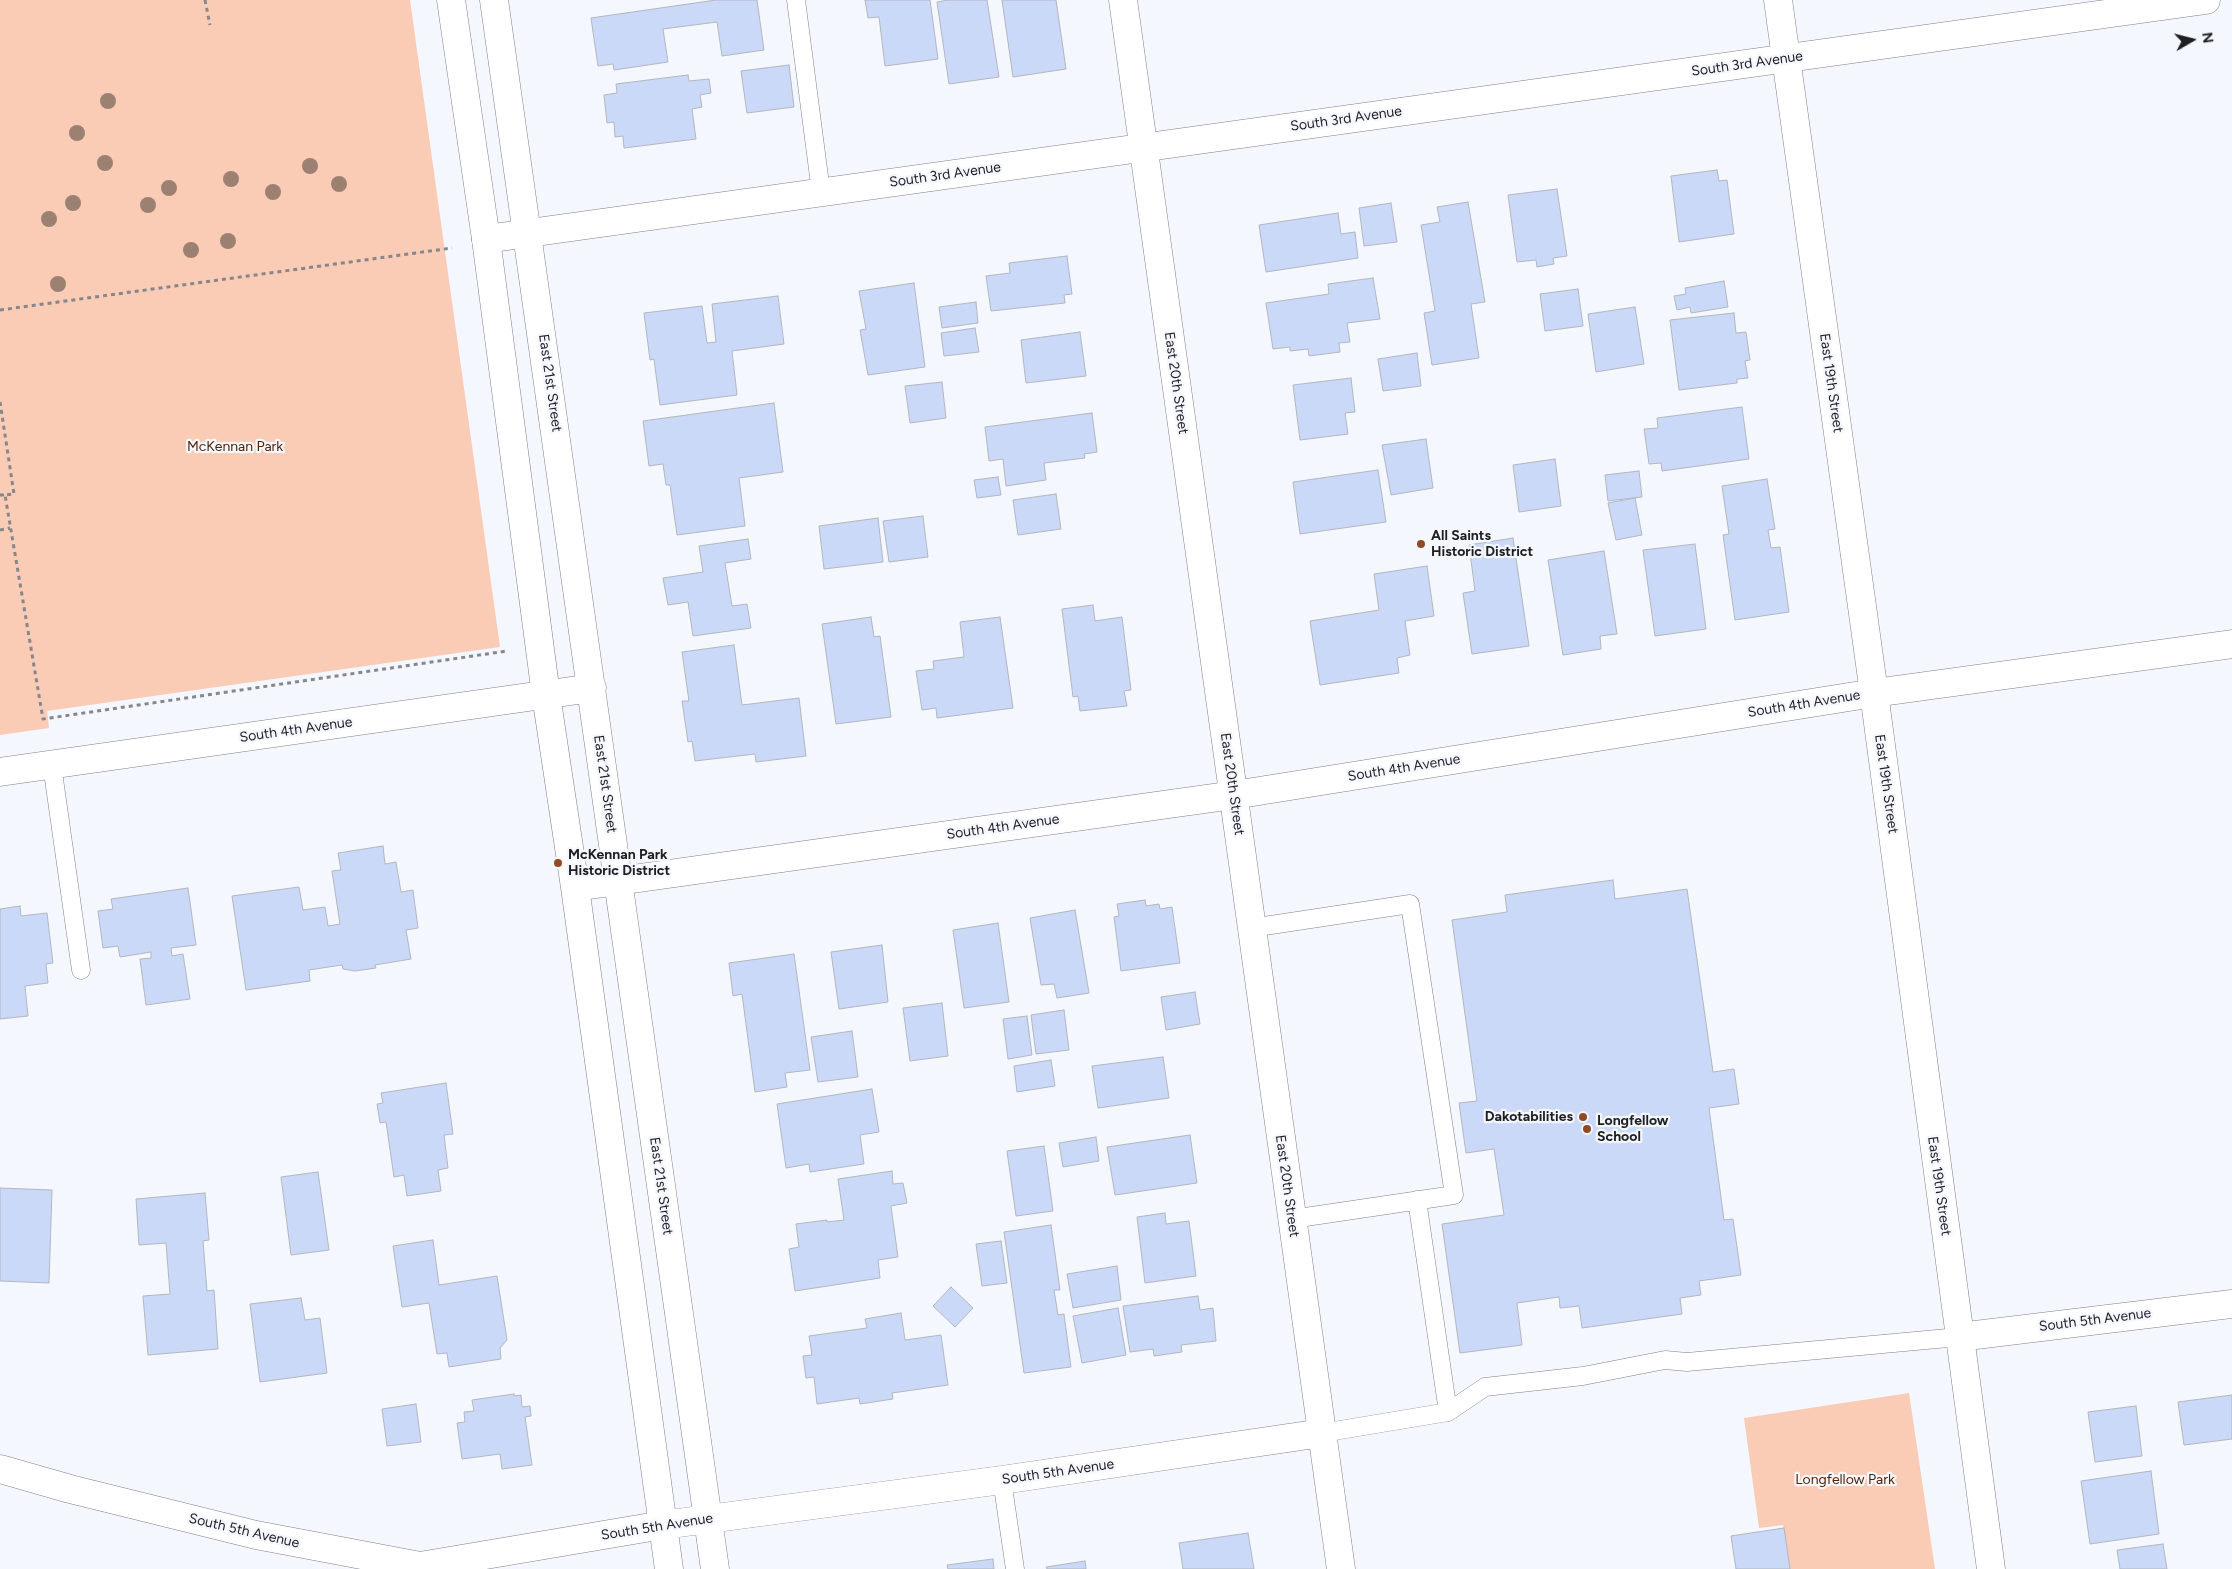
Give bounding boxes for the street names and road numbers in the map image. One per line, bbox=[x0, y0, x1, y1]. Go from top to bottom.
street label: South 3rd Avenue bbox=[1690, 48, 1804, 80]
street label: South 3rd Avenue bbox=[1289, 103, 1403, 135]
street label: South 3rd Avenue bbox=[888, 159, 1002, 191]
street label: East 20th Street bbox=[1160, 331, 1192, 435]
street label: East 19th Street bbox=[1816, 332, 1846, 434]
street label: East 21st Street bbox=[535, 333, 565, 433]
street label: South 4th Avenue bbox=[1747, 687, 1861, 721]
street label: South 4th Avenue bbox=[239, 714, 353, 746]
street label: East 20th Street bbox=[1216, 732, 1248, 836]
street label: East 19th Street bbox=[1871, 733, 1901, 835]
street label: East 21st Street bbox=[590, 734, 620, 834]
street label: South 4th Avenue bbox=[1347, 751, 1461, 785]
street label: South 4th Avenue bbox=[946, 811, 1060, 843]
street label: East 20th Street bbox=[1271, 1134, 1303, 1238]
street label: East 19th Street bbox=[1924, 1135, 1954, 1237]
street label: East 21st Street bbox=[646, 1136, 676, 1236]
street label: South 5th Avenue bbox=[2038, 1305, 2152, 1335]
street label: South 5th Avenue bbox=[1001, 1456, 1115, 1488]
street label: South 5th Avenue bbox=[187, 1510, 301, 1552]
street label: South 5th Avenue bbox=[600, 1510, 714, 1544]

